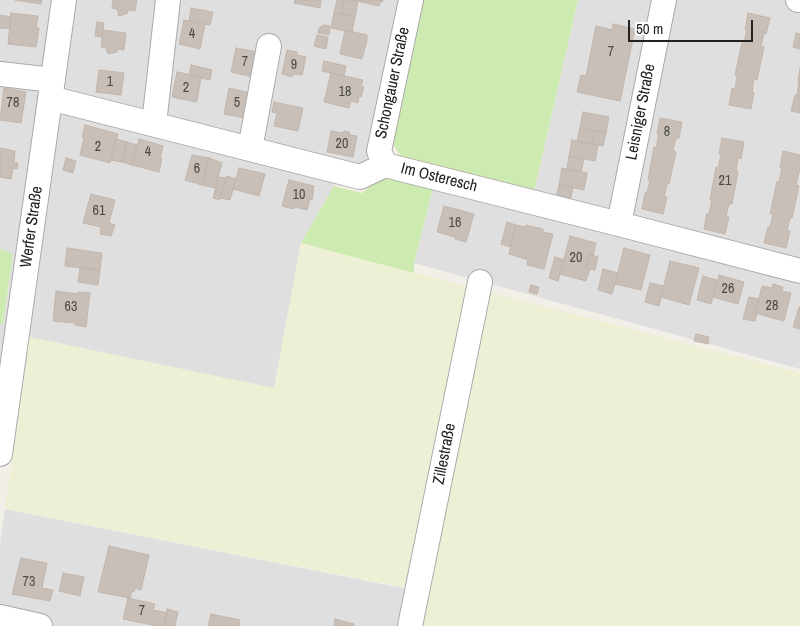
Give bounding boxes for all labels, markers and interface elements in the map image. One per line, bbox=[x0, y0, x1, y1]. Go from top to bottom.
scale bar bbox=[630, 10, 755, 42]
text: 50 m bbox=[636, 18, 663, 39]
street label: Schongauer Straße bbox=[372, 25, 414, 141]
house number: 4 bbox=[189, 26, 195, 42]
house number: 7 bbox=[608, 44, 614, 60]
house number: 7 bbox=[242, 54, 248, 70]
house number: 9 bbox=[291, 57, 297, 73]
street label: Leisniger Straße bbox=[622, 62, 660, 162]
house number: 1 bbox=[107, 74, 113, 90]
house number: 2 bbox=[183, 80, 189, 96]
house number: 18 bbox=[339, 84, 351, 100]
house number: 78 bbox=[7, 95, 19, 111]
house number: 5 bbox=[234, 95, 240, 111]
house number: 8 bbox=[664, 124, 670, 140]
house number: 20 bbox=[336, 136, 348, 152]
house number: 2 bbox=[95, 139, 101, 155]
house number: 4 bbox=[145, 144, 151, 160]
street label: Im Osteresch bbox=[399, 159, 479, 197]
house number: 6 bbox=[194, 161, 200, 177]
house number: 21 bbox=[719, 173, 731, 189]
street label: Werfer Straße bbox=[17, 185, 47, 269]
house number: 10 bbox=[293, 187, 305, 203]
house number: 61 bbox=[93, 203, 105, 219]
house number: 16 bbox=[449, 215, 461, 231]
house number: 20 bbox=[570, 250, 582, 266]
house number: 26 bbox=[722, 281, 734, 297]
house number: 28 bbox=[766, 298, 778, 314]
house number: 63 bbox=[65, 299, 77, 315]
street label: Zillestraße bbox=[430, 422, 460, 486]
house number: 73 bbox=[23, 574, 35, 590]
house number: 7 bbox=[139, 603, 145, 619]

